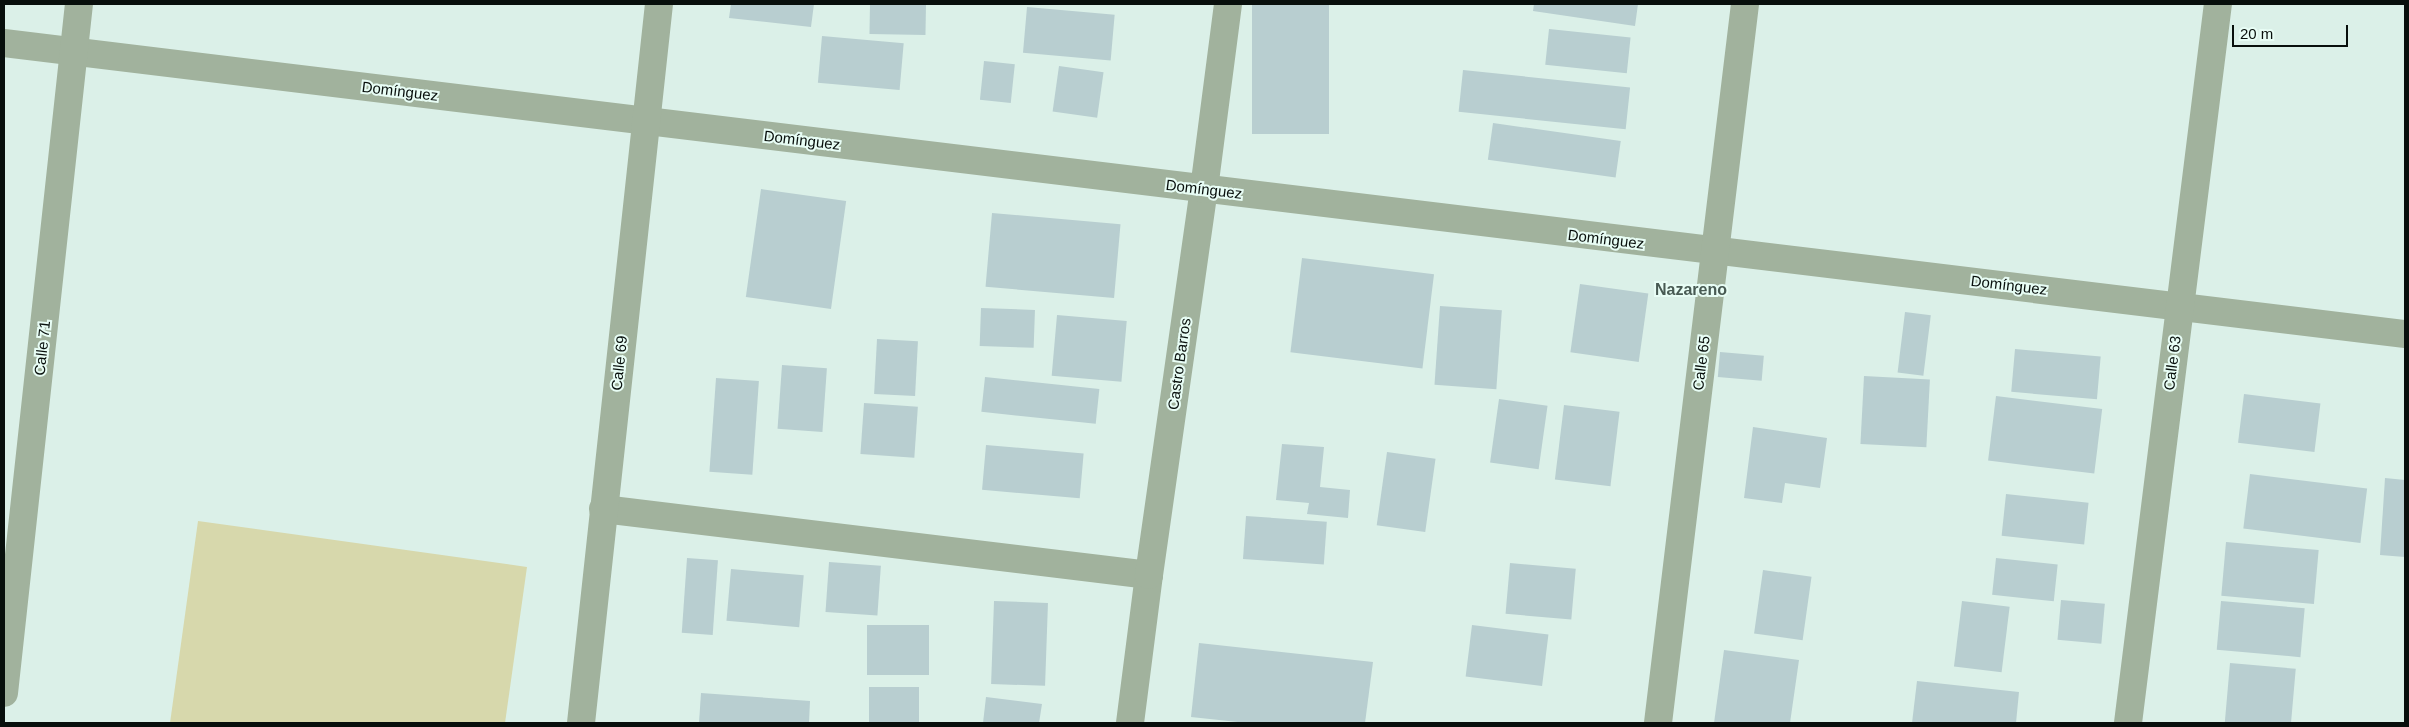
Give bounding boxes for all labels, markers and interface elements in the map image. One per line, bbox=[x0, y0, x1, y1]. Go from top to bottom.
scale bar bbox=[2234, 15, 2350, 47]
text: 20 m bbox=[2240, 25, 2273, 42]
street label: Domínguez bbox=[361, 77, 439, 105]
street label: Domínguez bbox=[763, 126, 841, 154]
street label: Domínguez bbox=[1165, 175, 1243, 203]
street label: Domínguez bbox=[1567, 225, 1645, 253]
street label: Domínguez bbox=[1970, 271, 2048, 299]
district label: Nazareno bbox=[1655, 280, 1727, 300]
street label: Castro Barros bbox=[1164, 317, 1194, 411]
street label: Calle 71 bbox=[30, 320, 54, 376]
street label: Calle 69 bbox=[607, 335, 631, 391]
street label: Calle 65 bbox=[1689, 335, 1713, 391]
street label: Calle 63 bbox=[2160, 335, 2184, 391]

